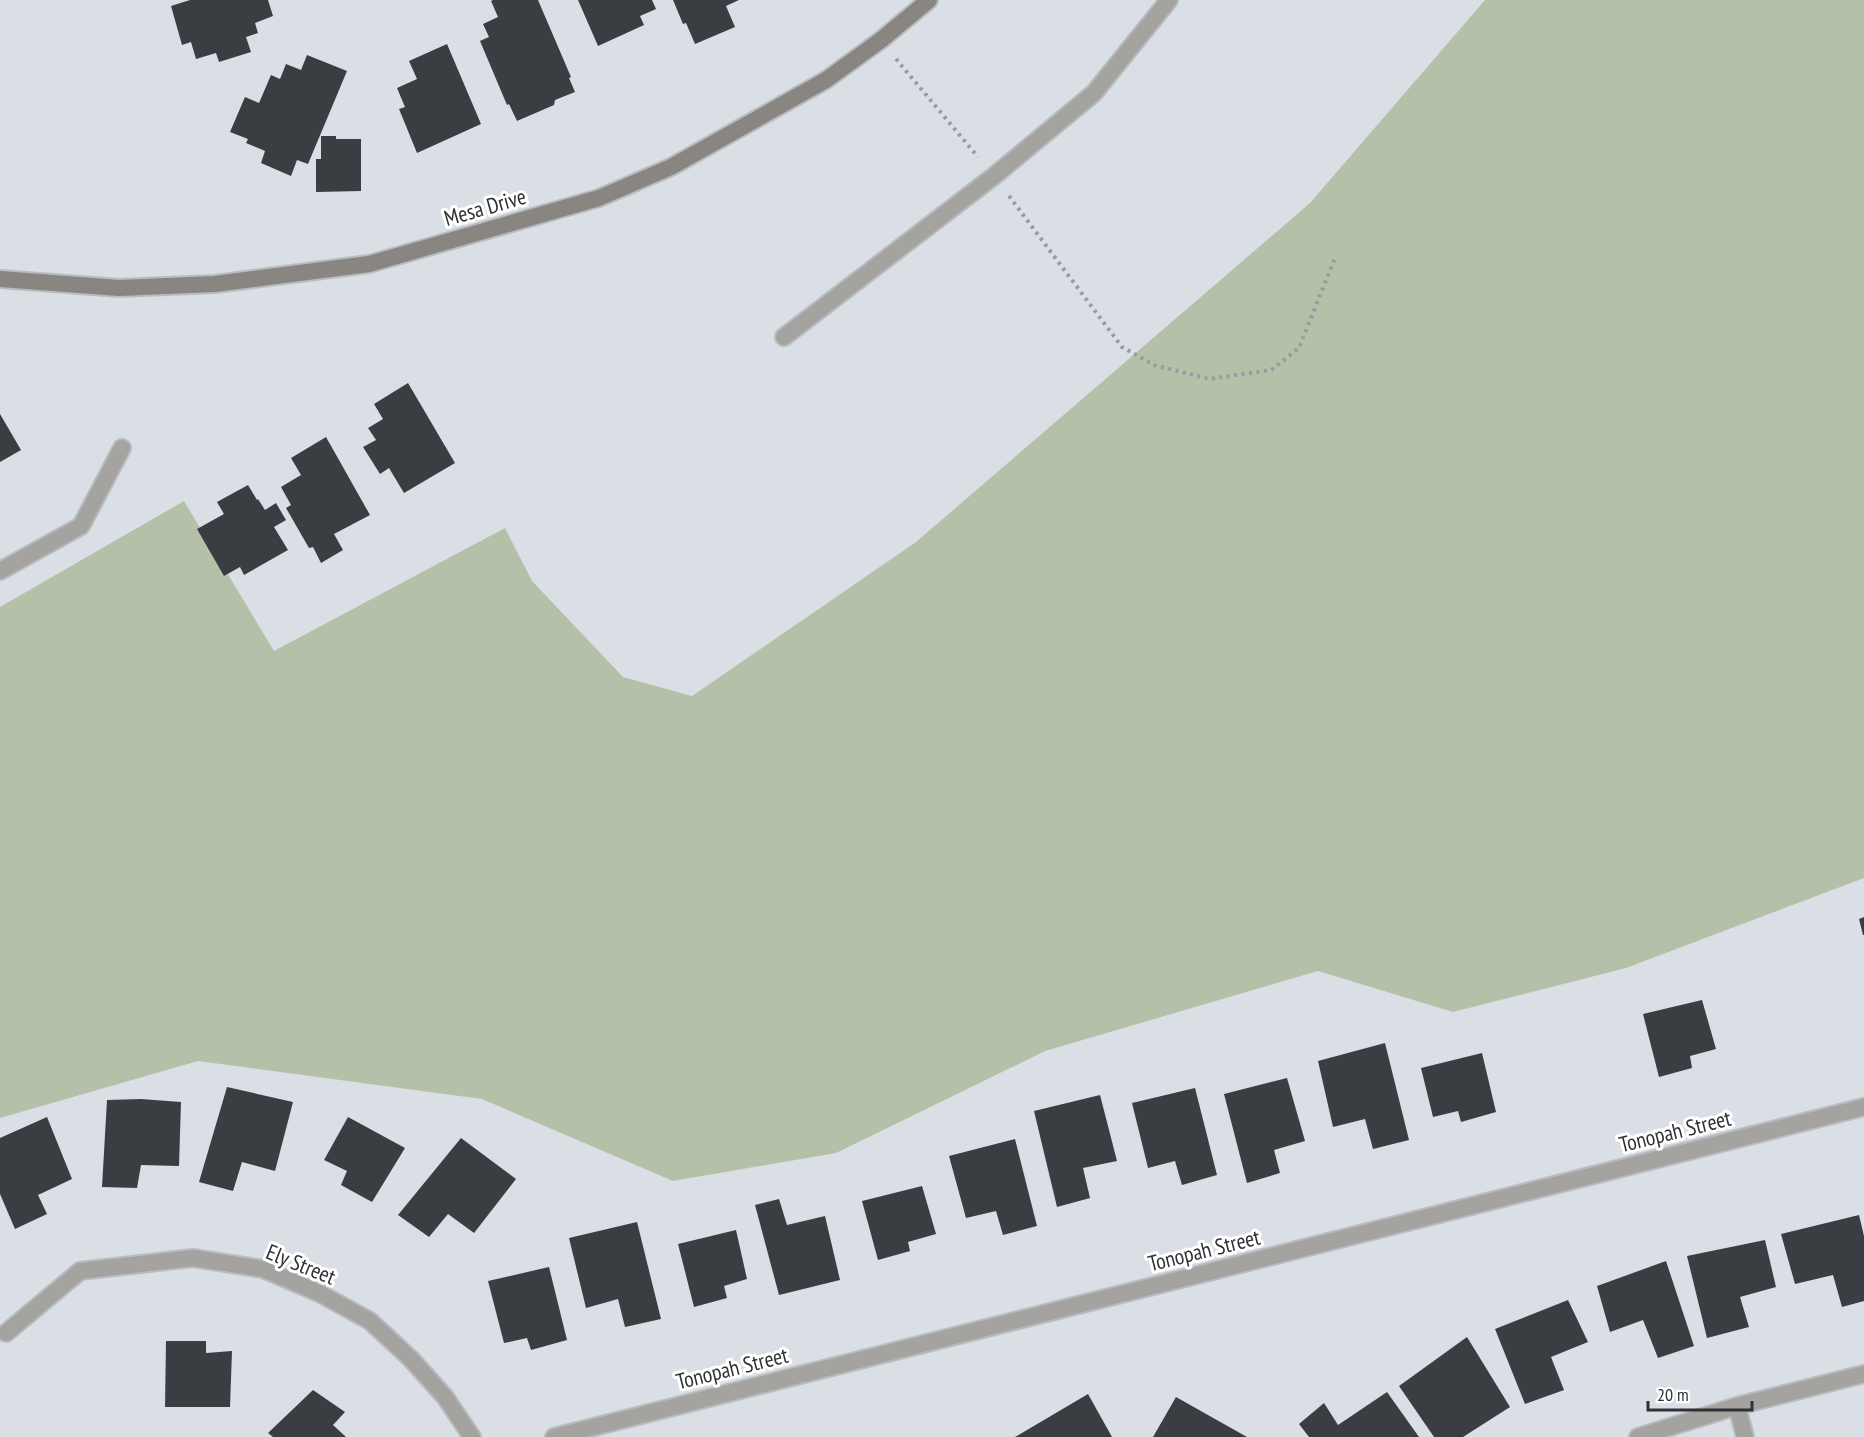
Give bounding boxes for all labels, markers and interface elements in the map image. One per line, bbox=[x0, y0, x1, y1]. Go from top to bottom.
street label: Mesa Drive bbox=[441, 182, 529, 232]
street label: Tonopah Street bbox=[1616, 1104, 1734, 1158]
street label: Tonopah Street bbox=[1145, 1223, 1263, 1277]
street label: Ely Street bbox=[262, 1237, 340, 1291]
street label: Tonopah Street bbox=[673, 1341, 791, 1395]
scale bar bbox=[1648, 1374, 1752, 1412]
text: 20 m bbox=[1657, 1383, 1689, 1406]

